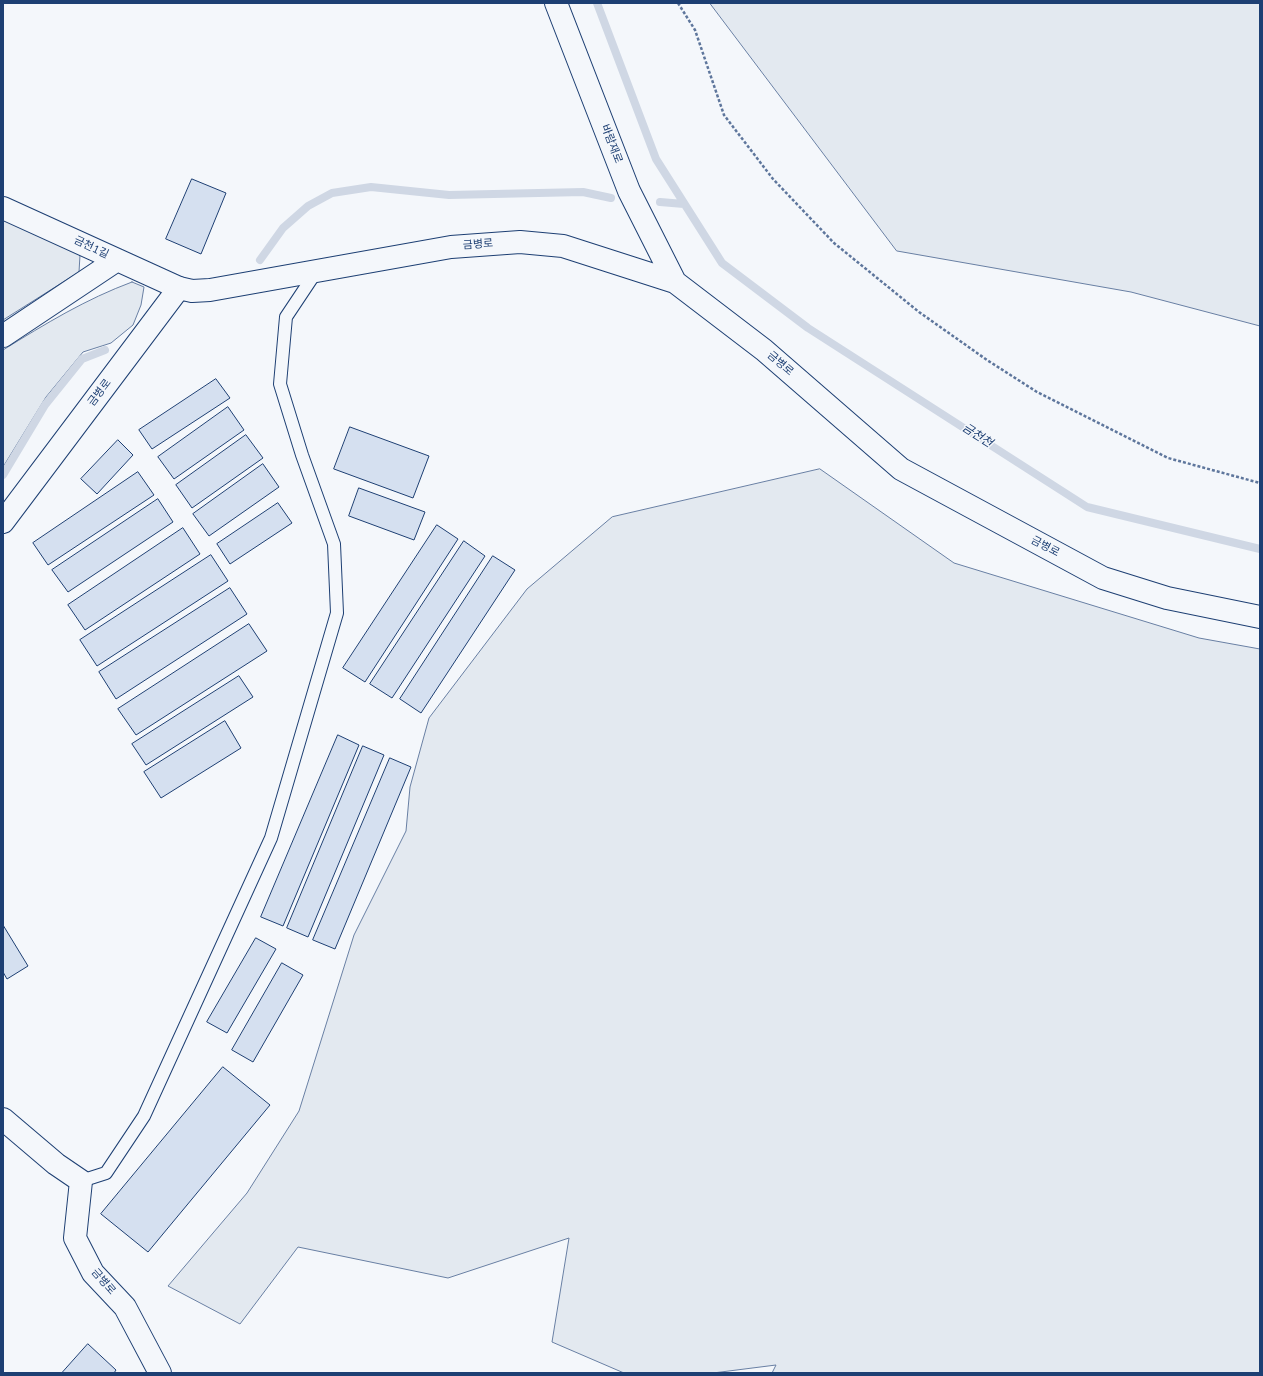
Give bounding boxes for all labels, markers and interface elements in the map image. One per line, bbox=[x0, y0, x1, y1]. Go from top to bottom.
street label: 바람재로 bbox=[598, 123, 624, 165]
street label: 금천1길 bbox=[71, 234, 111, 262]
street label: 금병로 bbox=[462, 237, 494, 253]
street label: 금병로 bbox=[764, 349, 796, 379]
street label: 금병로 bbox=[86, 377, 114, 409]
water label: 금천천 bbox=[959, 421, 995, 451]
street label: 금병로 bbox=[1028, 534, 1062, 560]
street label: 금병로 bbox=[88, 1266, 118, 1298]

